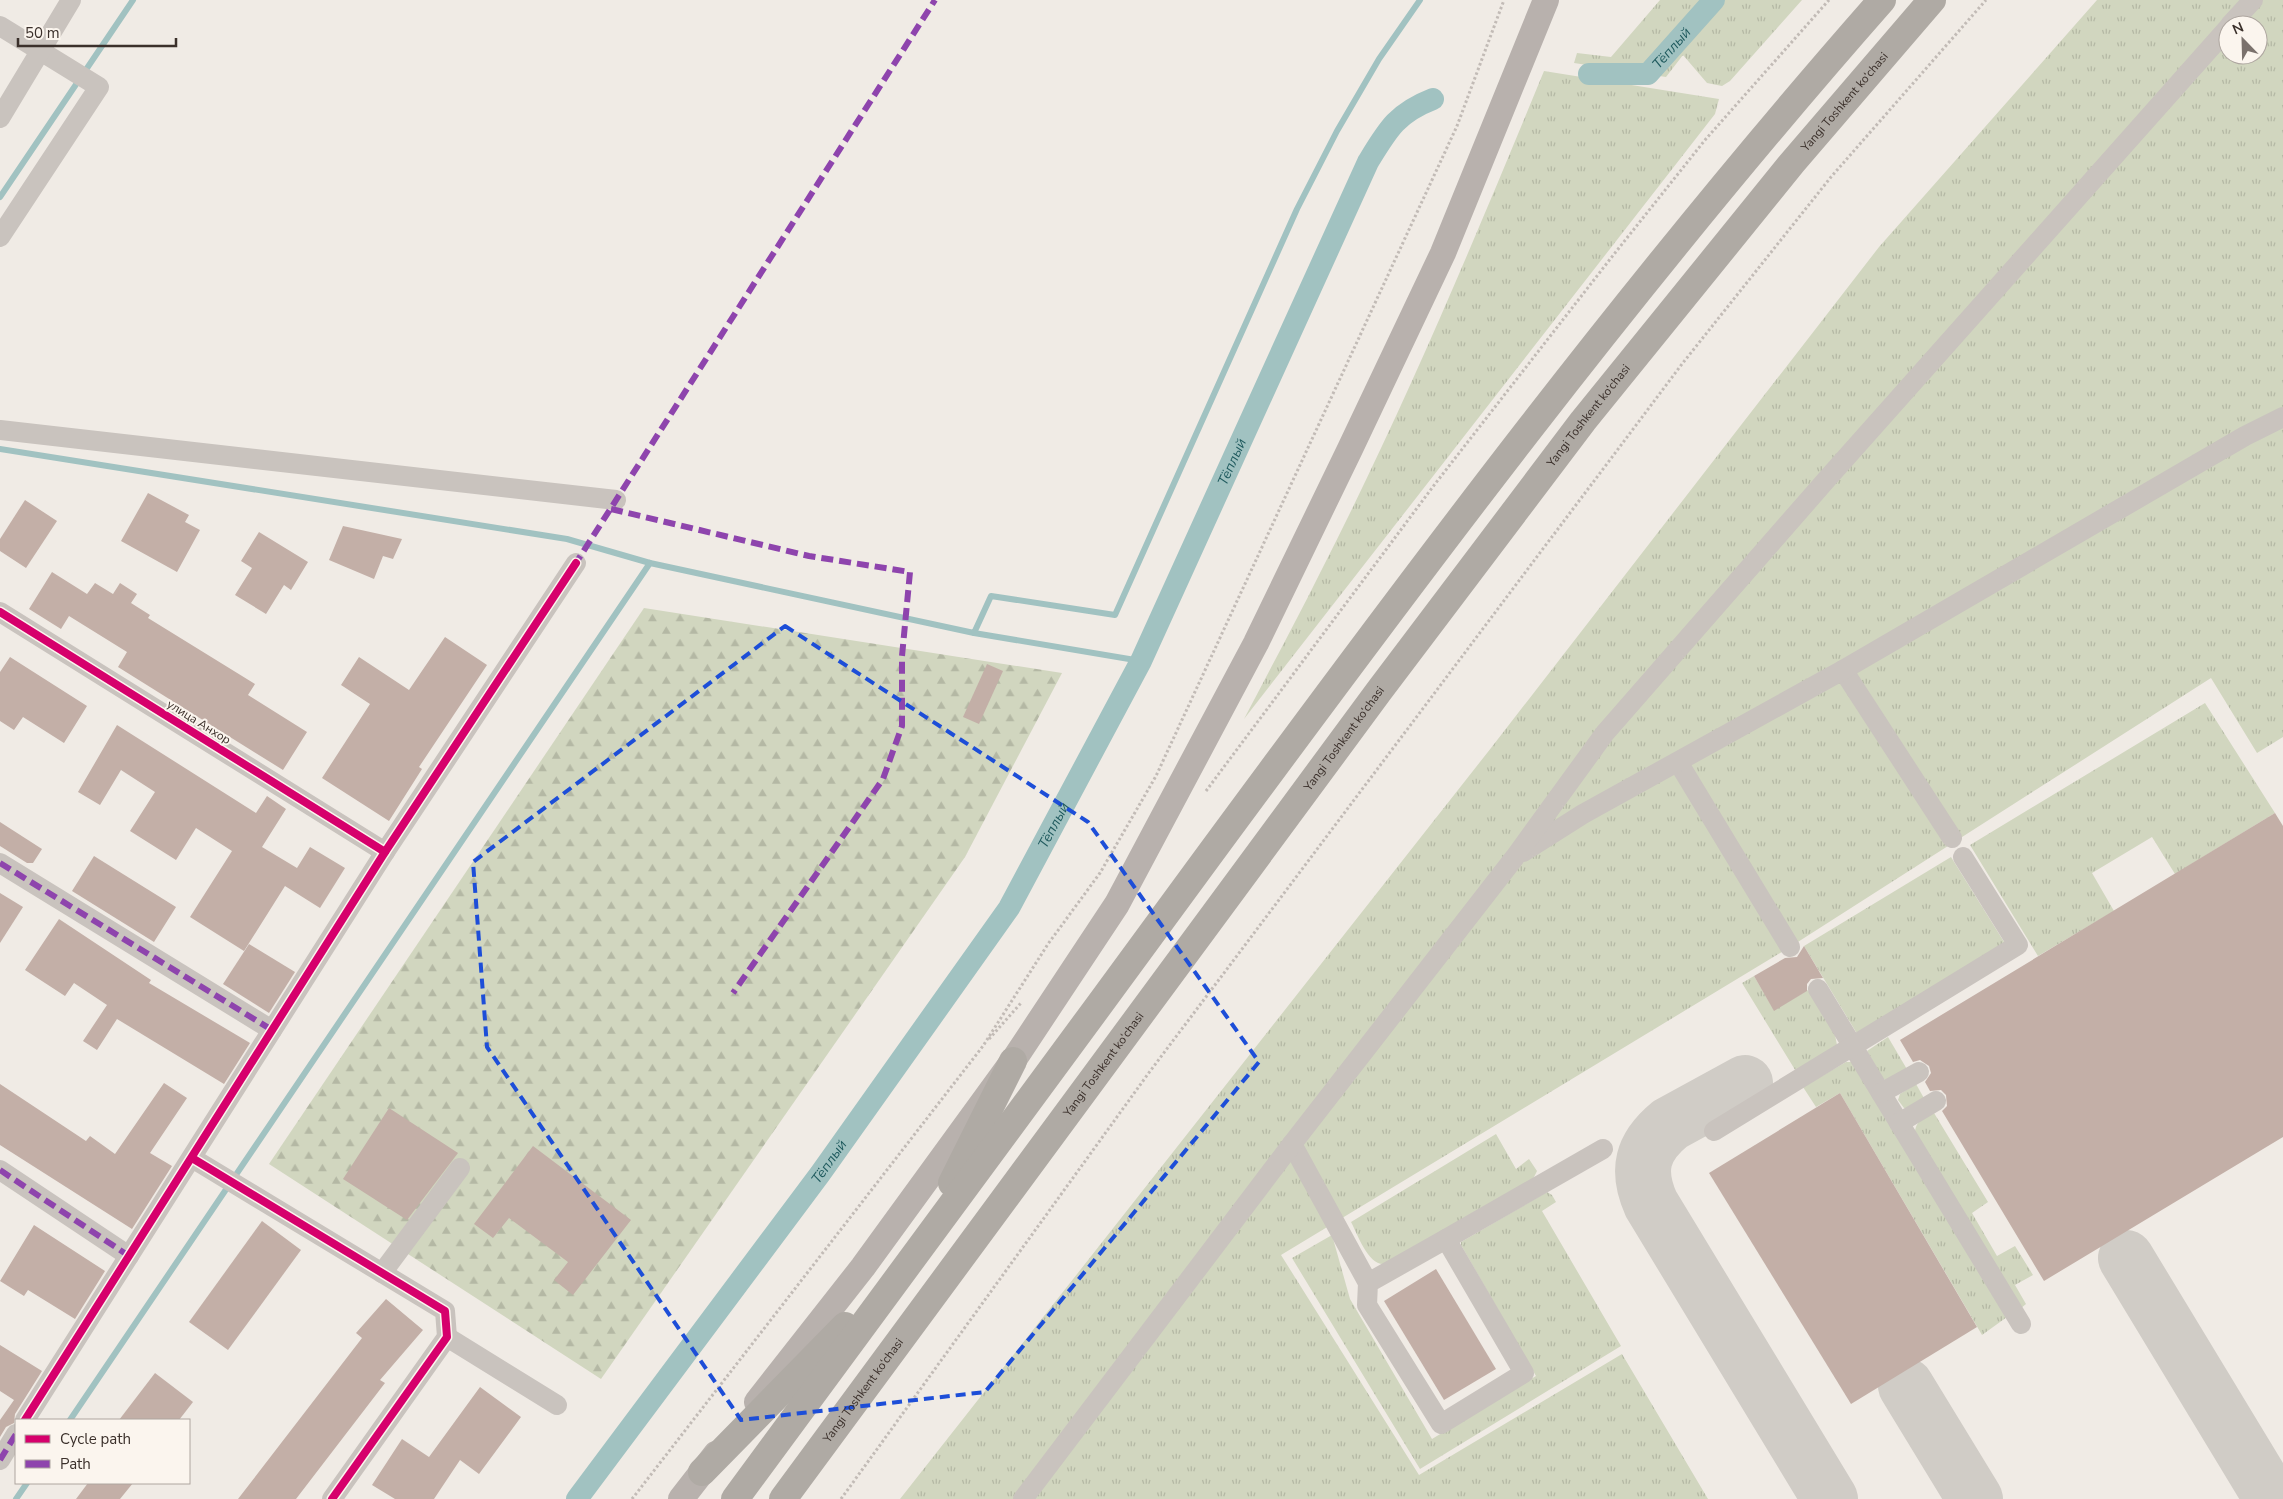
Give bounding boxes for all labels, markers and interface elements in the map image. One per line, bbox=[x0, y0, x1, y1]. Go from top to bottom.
scale bar bbox=[18, 15, 175, 47]
north arrow bbox=[2218, 15, 2268, 65]
text: N bbox=[2230, 18, 2247, 39]
text: 50 m bbox=[25, 23, 60, 43]
water label: Тёплый bbox=[1648, 23, 1695, 73]
street label: Yangi Toshkent ko‘chasi bbox=[1797, 49, 1892, 156]
street label: Yangi Toshkent ko‘chasi bbox=[1543, 361, 1634, 471]
water label: Тёплый bbox=[1213, 436, 1251, 489]
street label: Yangi Toshkent ko‘chasi bbox=[1299, 683, 1388, 795]
street label: улица Анхор bbox=[164, 696, 234, 748]
water label: Тёплый bbox=[1034, 799, 1074, 852]
street label: Yangi Toshkent ko‘chasi bbox=[1059, 1009, 1147, 1121]
water label: Тёплый bbox=[807, 1136, 851, 1188]
street label: Yangi Toshkent ko‘chasi bbox=[819, 1335, 907, 1447]
legend bbox=[15, 1419, 190, 1484]
text: Cycle path bbox=[60, 1429, 131, 1449]
text: Path bbox=[60, 1454, 91, 1474]

